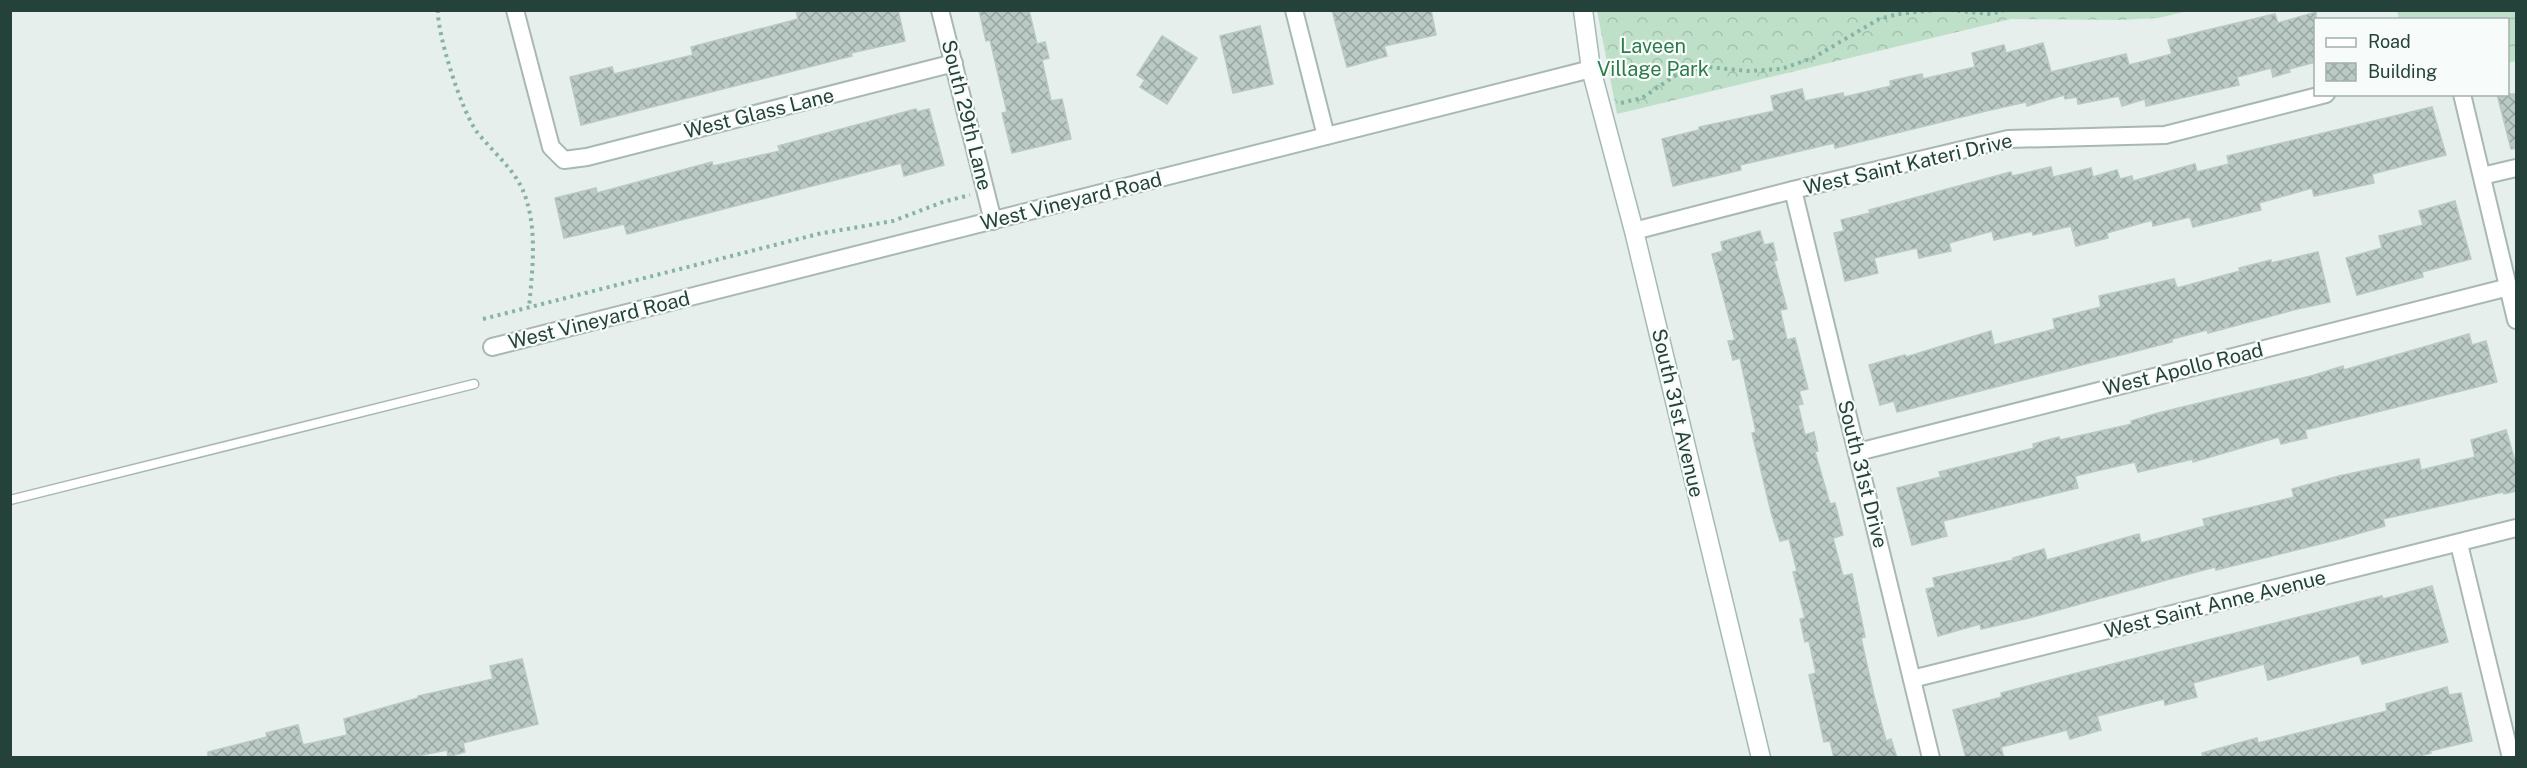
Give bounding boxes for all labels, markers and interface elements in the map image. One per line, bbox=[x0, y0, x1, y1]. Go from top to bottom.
legend bbox=[2314, 18, 2509, 96]
text: Road bbox=[2368, 31, 2411, 52]
park label: Laveen Village Park bbox=[1597, 34, 1709, 81]
street label: South 29th Lane bbox=[937, 37, 997, 193]
text: Building bbox=[2368, 61, 2437, 82]
street label: West Glass Lane bbox=[682, 83, 836, 143]
street label: West Saint Kateri Drive bbox=[1801, 128, 2015, 200]
street label: West Vineyard Road bbox=[978, 167, 1164, 235]
street label: West Vineyard Road bbox=[506, 286, 692, 354]
street label: South 31st Avenue bbox=[1647, 326, 1709, 500]
street label: West Apollo Road bbox=[2100, 338, 2266, 400]
street label: South 31st Drive bbox=[1833, 398, 1893, 550]
street label: West Saint Anne Avenue bbox=[2102, 565, 2328, 643]

